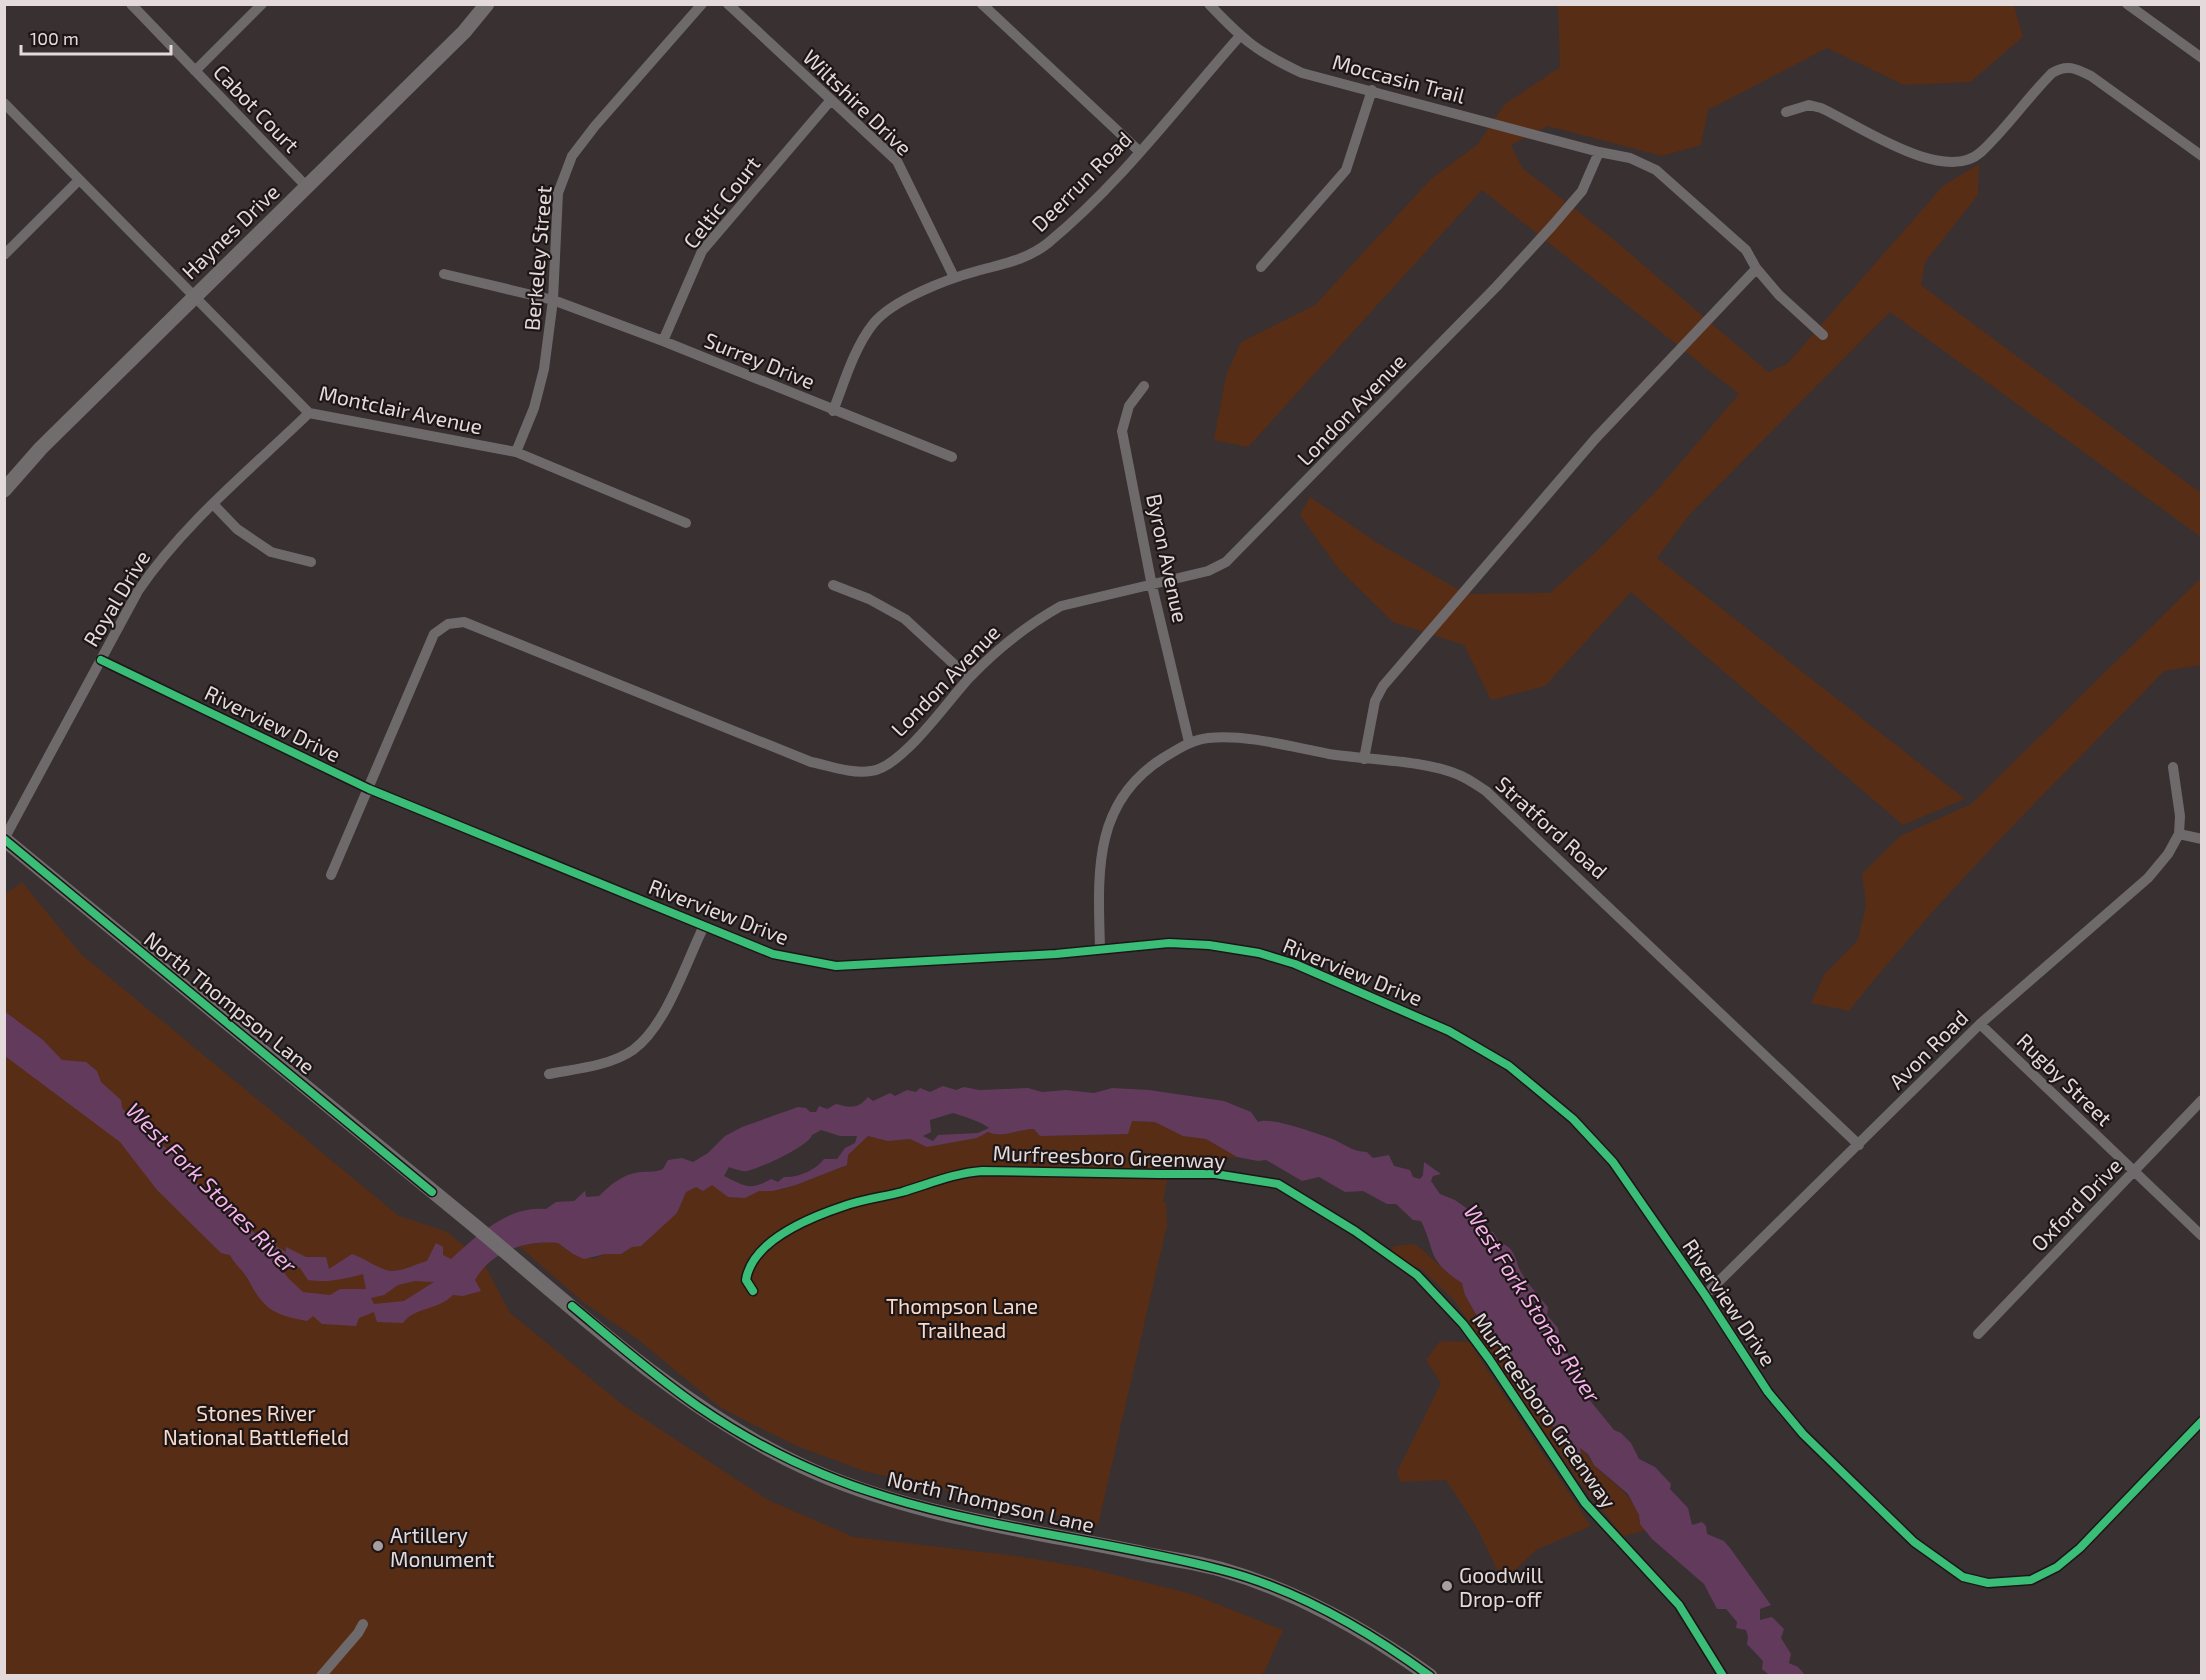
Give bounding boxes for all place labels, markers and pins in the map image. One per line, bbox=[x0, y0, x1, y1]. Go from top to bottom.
place label: Artillery Monument bbox=[390, 1522, 494, 1571]
marker: Artillery Monument bbox=[371, 1539, 385, 1553]
place label: Goodwill Drop-off bbox=[1459, 1562, 1544, 1611]
marker: Goodwill Drop-off bbox=[1440, 1579, 1454, 1593]

